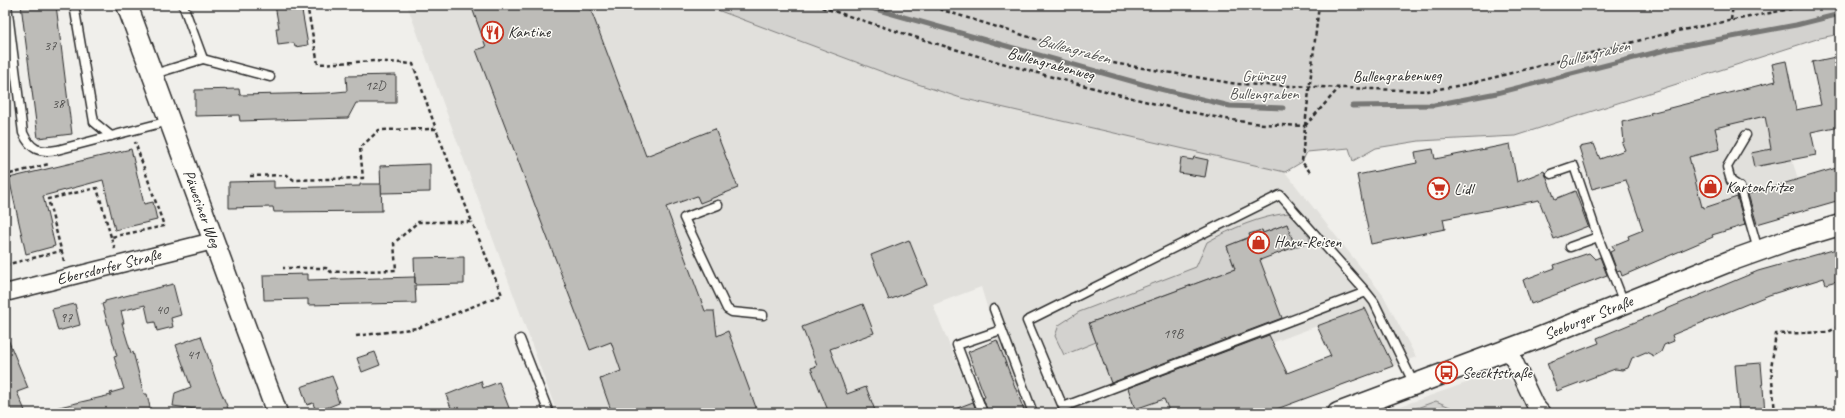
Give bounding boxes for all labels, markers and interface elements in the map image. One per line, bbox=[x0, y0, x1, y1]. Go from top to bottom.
restaurant icon: Kantine bbox=[480, 19, 506, 45]
place label: Kantine bbox=[508, 22, 552, 42]
water label: Bullengraben bbox=[1036, 29, 1114, 69]
water label: Bullengraben bbox=[1555, 35, 1633, 73]
house number: 37 bbox=[44, 37, 57, 54]
street label: Bullengrabenweg bbox=[1006, 43, 1098, 85]
street label: Bullengrabenweg bbox=[1352, 65, 1443, 87]
park label: Grünzug Bullengraben bbox=[1229, 66, 1300, 104]
house number: 12D bbox=[365, 77, 387, 94]
house number: 38 bbox=[52, 95, 66, 112]
street label: Päwesiner Weg bbox=[179, 167, 226, 251]
shop icon: Kartonfritze bbox=[1698, 174, 1724, 200]
supermarket icon: Lidl bbox=[1426, 176, 1452, 202]
place label: Kartonfritze bbox=[1726, 177, 1795, 197]
place label: Lidl bbox=[1454, 179, 1476, 199]
shop icon: Haru-Reisen bbox=[1246, 229, 1272, 255]
place label: Haru-Reisen bbox=[1274, 232, 1342, 252]
street label: Ebersdorfer Straße bbox=[55, 244, 165, 290]
street label: Seeburger Straße bbox=[1541, 290, 1637, 345]
house number: 40 bbox=[156, 301, 170, 318]
house number: 97 bbox=[60, 309, 73, 326]
house number: 19B bbox=[1163, 325, 1185, 342]
house number: 41 bbox=[187, 346, 200, 363]
bus stop icon: Seecktstraße bbox=[1434, 360, 1460, 386]
place label: Seecktstraße bbox=[1462, 363, 1534, 383]

